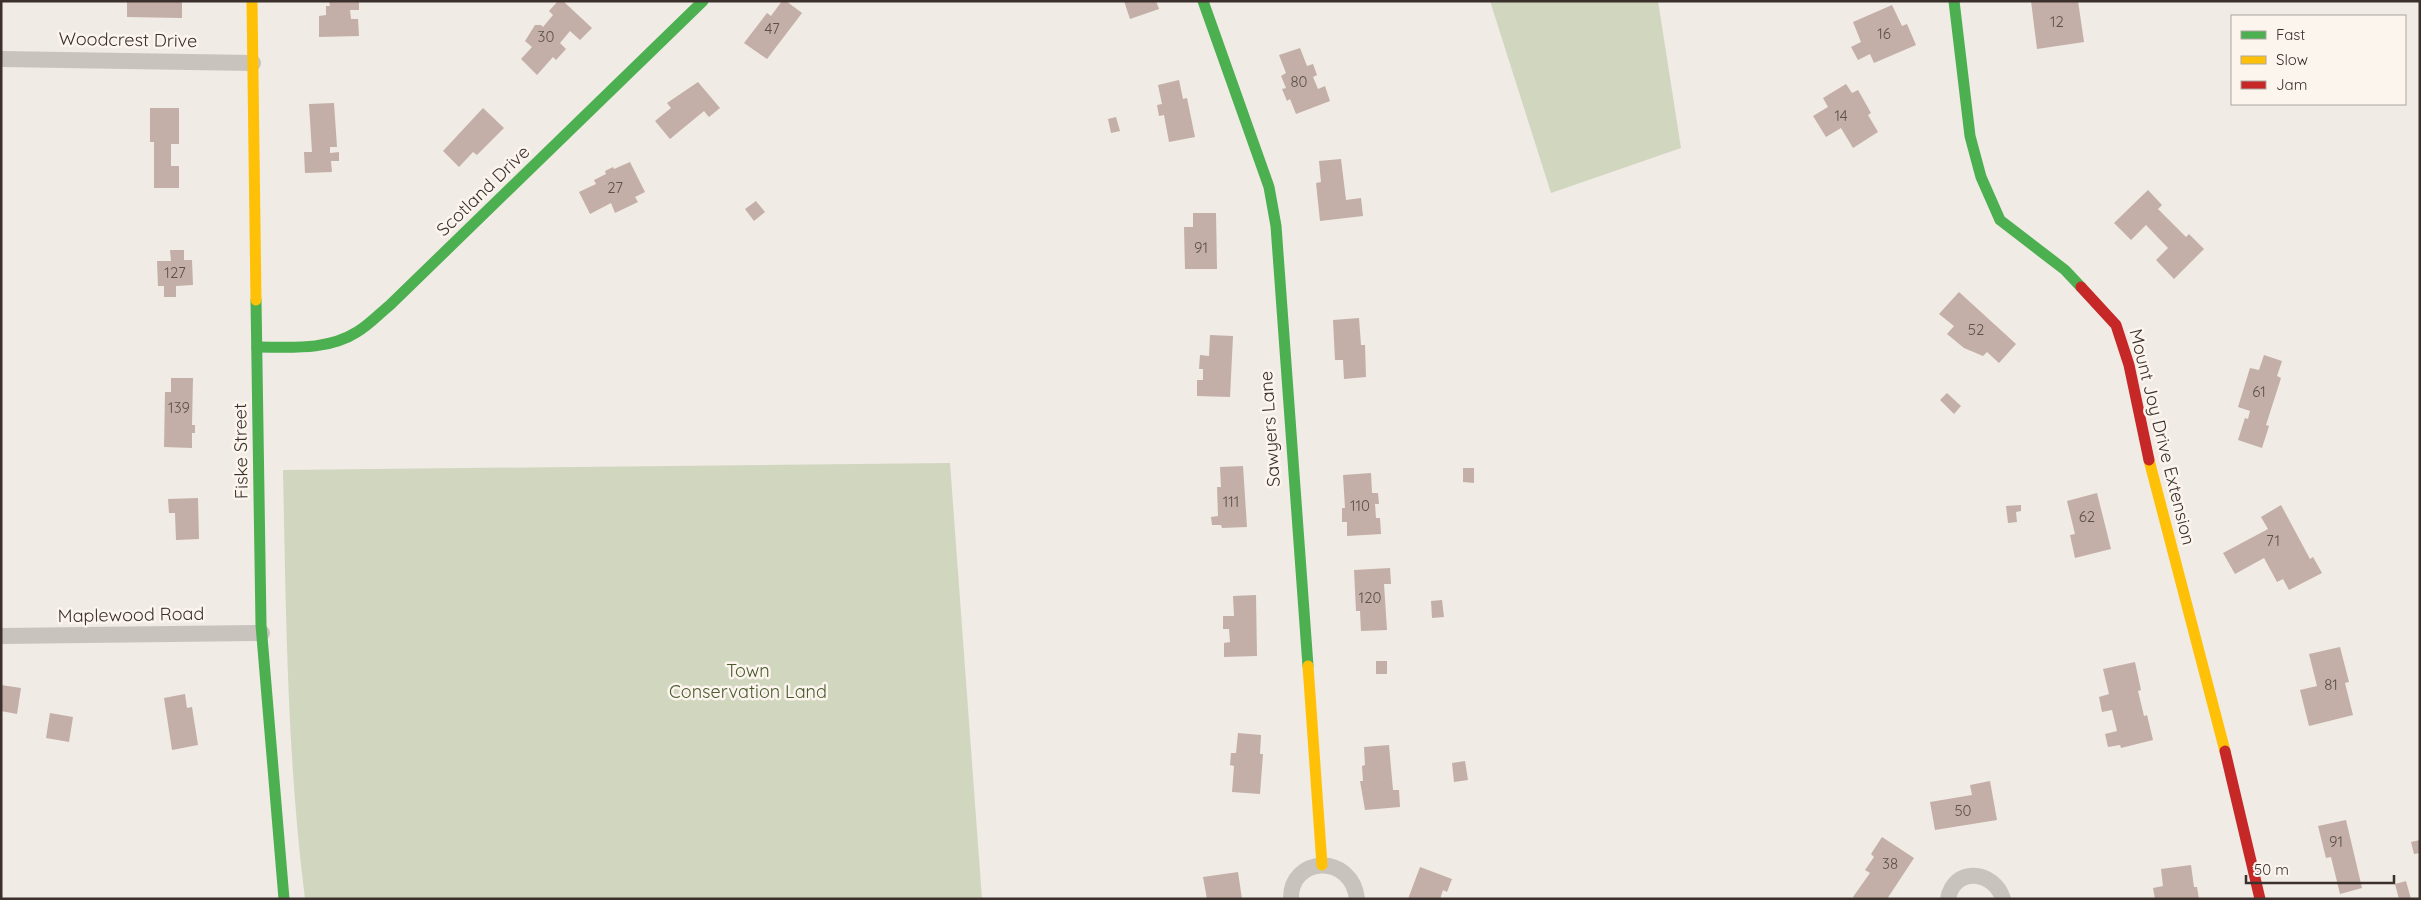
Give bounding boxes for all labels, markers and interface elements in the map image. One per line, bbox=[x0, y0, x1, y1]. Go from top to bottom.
house number: 12 bbox=[2050, 12, 2064, 31]
legend bbox=[2231, 15, 2406, 105]
house number: 47 bbox=[764, 19, 780, 38]
house number: 16 bbox=[1877, 24, 1891, 43]
text: Fast bbox=[2276, 25, 2305, 44]
street label: Woodcrest Drive bbox=[59, 27, 197, 52]
house number: 30 bbox=[538, 27, 554, 46]
text: Slow bbox=[2276, 50, 2308, 69]
house number: 80 bbox=[1290, 72, 1308, 91]
text: Jam bbox=[2276, 75, 2307, 94]
house number: 14 bbox=[1834, 106, 1848, 125]
street label: Scotland Drive bbox=[431, 140, 534, 241]
house number: 27 bbox=[607, 178, 623, 197]
house number: 91 bbox=[1194, 238, 1208, 257]
house number: 127 bbox=[164, 263, 186, 282]
house number: 52 bbox=[1968, 320, 1984, 339]
street label: Mount Joy Drive Extension bbox=[2124, 326, 2200, 547]
street label: Sawyers Lane bbox=[1254, 370, 1285, 488]
house number: 61 bbox=[2252, 382, 2266, 401]
house number: 139 bbox=[168, 398, 190, 417]
street label: Fiske Street bbox=[228, 403, 253, 499]
house number: 111 bbox=[1223, 492, 1239, 511]
house number: 110 bbox=[1350, 496, 1370, 515]
house number: 62 bbox=[2079, 507, 2095, 526]
house number: 71 bbox=[2266, 531, 2280, 550]
house number: 120 bbox=[1359, 588, 1381, 607]
street label: Maplewood Road bbox=[58, 602, 204, 627]
park label: Town Conservation Land bbox=[669, 659, 827, 703]
house number: 81 bbox=[2324, 675, 2338, 694]
house number: 50 bbox=[1954, 801, 1972, 820]
house number: 91 bbox=[2329, 832, 2343, 851]
scale bar bbox=[2246, 852, 2394, 884]
house number: 38 bbox=[1882, 854, 1898, 873]
text: 50 m bbox=[2254, 860, 2289, 879]

